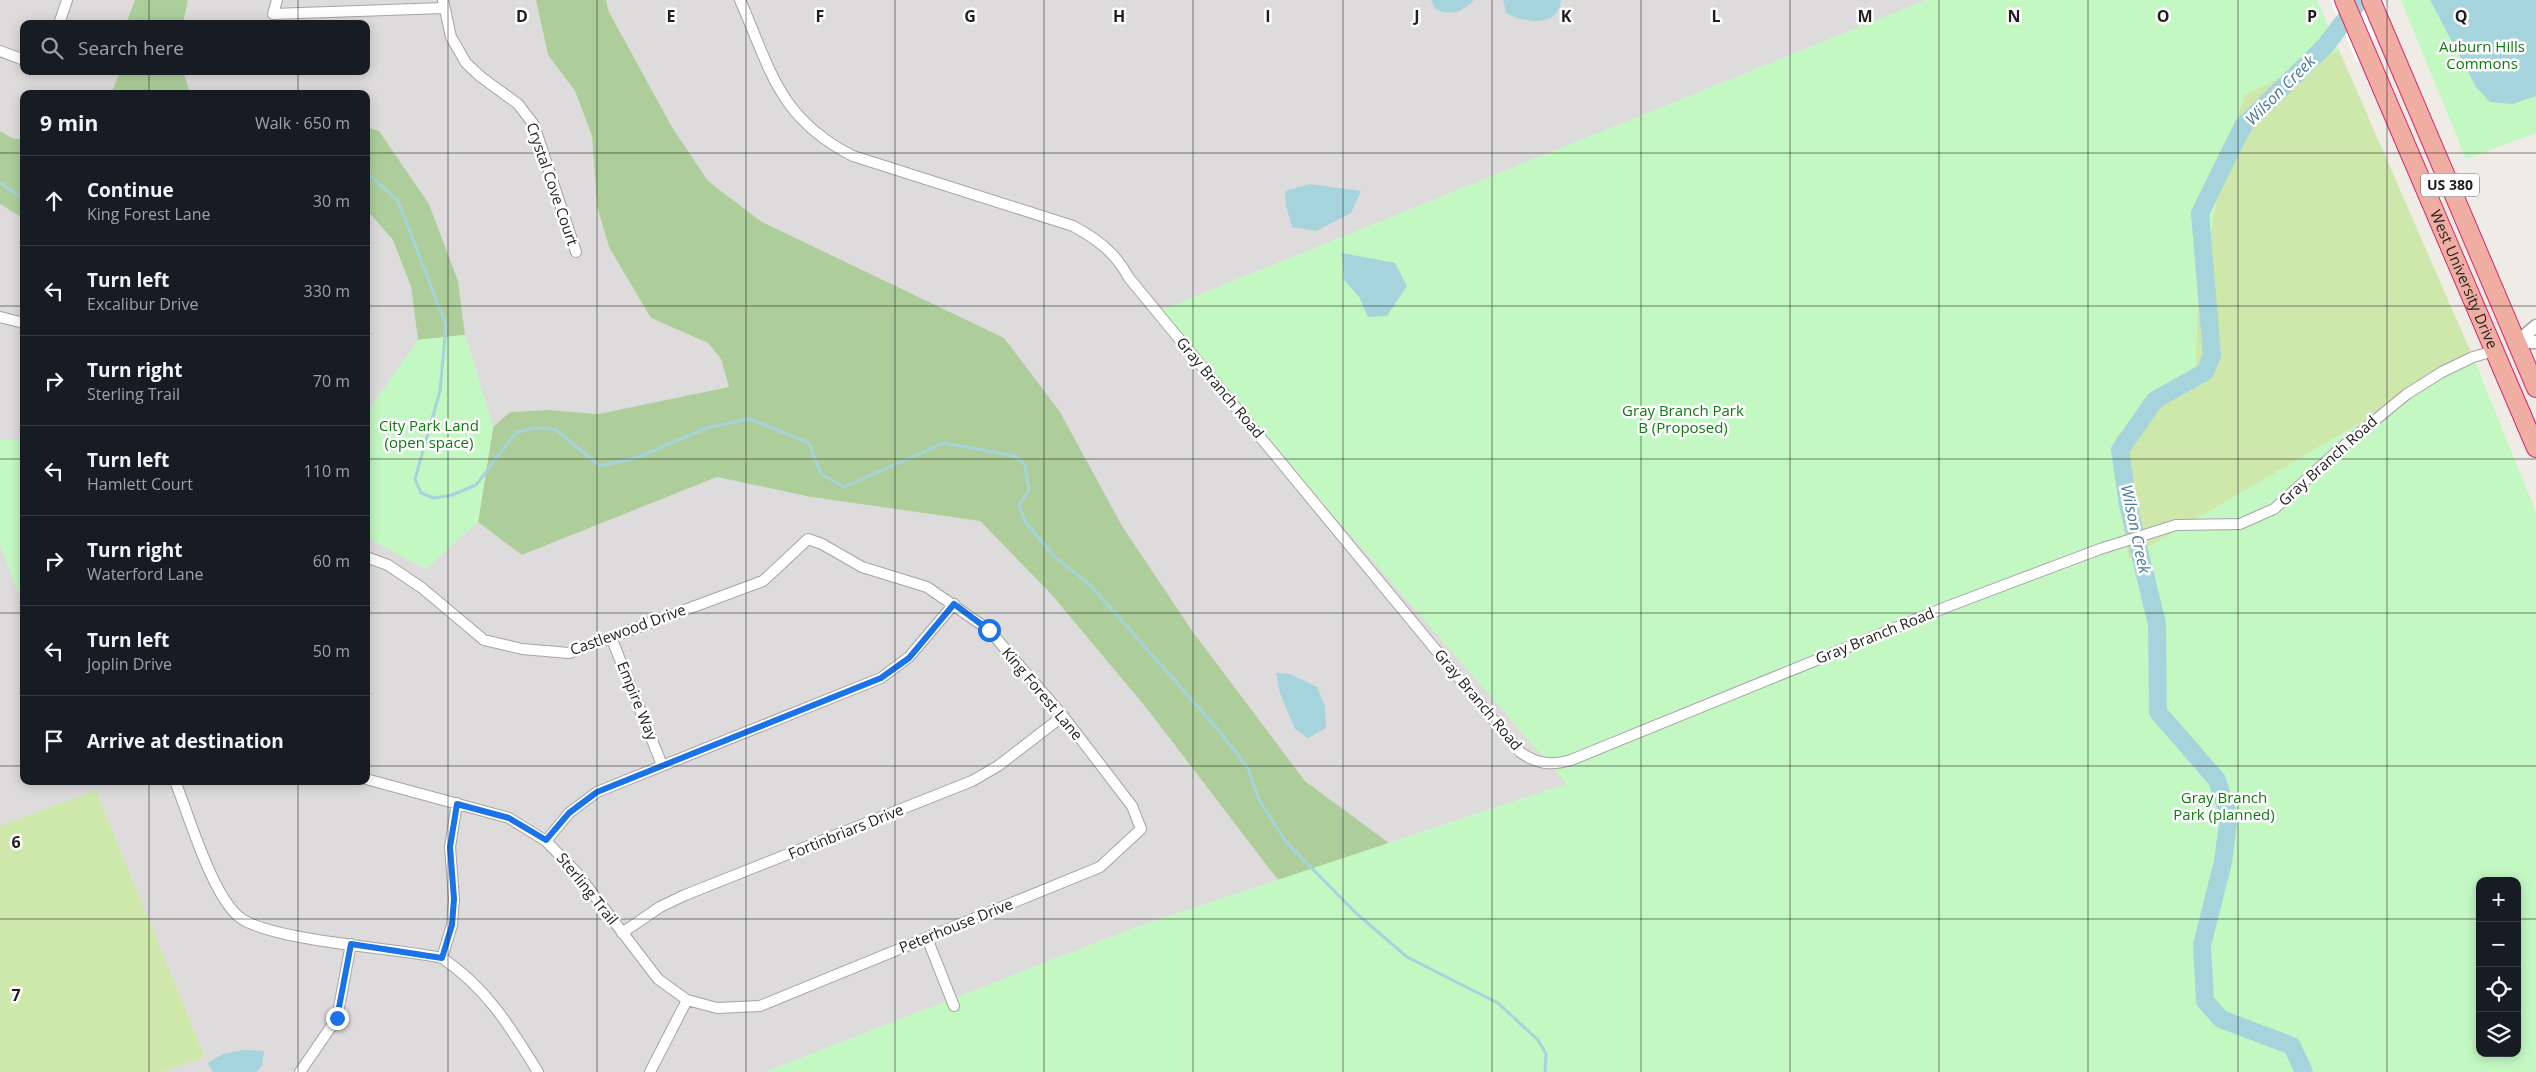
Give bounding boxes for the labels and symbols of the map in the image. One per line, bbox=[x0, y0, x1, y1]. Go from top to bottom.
text: D bbox=[516, 5, 528, 27]
text: E bbox=[667, 5, 676, 27]
text: F bbox=[816, 5, 824, 27]
text: G bbox=[964, 5, 976, 27]
text: H bbox=[1113, 5, 1125, 27]
text: I bbox=[1265, 5, 1271, 27]
text: J bbox=[1412, 5, 1420, 27]
text: K bbox=[1561, 5, 1572, 27]
text: L bbox=[1711, 5, 1721, 27]
text: M bbox=[1857, 5, 1873, 27]
text: N bbox=[2007, 5, 2021, 27]
text: O bbox=[2157, 5, 2169, 27]
text: P bbox=[2307, 5, 2317, 27]
text: Q bbox=[2455, 5, 2467, 27]
park label: Auburn Hills Commons bbox=[2439, 36, 2525, 73]
water label: Wilson Creek bbox=[2240, 49, 2321, 130]
street label: Crystal Cove Court bbox=[522, 119, 583, 248]
road number: US 380 bbox=[2421, 174, 2479, 196]
street label: West University Drive bbox=[2426, 207, 2503, 352]
street label: Gray Branch Road bbox=[1173, 333, 1269, 442]
park label: Gray Branch Park B (Proposed) bbox=[1622, 400, 1744, 437]
street label: Gray Branch Road bbox=[2274, 411, 2381, 510]
park label: City Park Land (open space) bbox=[379, 415, 479, 452]
water label: Wilson Creek bbox=[2116, 482, 2156, 577]
street label: Castlewood Drive bbox=[567, 599, 688, 659]
street label: Gray Branch Road bbox=[1812, 602, 1937, 668]
route start bbox=[978, 619, 1001, 642]
street label: King Forest Lane bbox=[998, 643, 1088, 744]
street label: Gray Branch Road bbox=[1431, 645, 1527, 754]
street label: Empire Way bbox=[613, 658, 663, 743]
park label: Gray Branch Park (planned) bbox=[2173, 787, 2275, 824]
street label: Fortinbriars Drive bbox=[785, 799, 906, 863]
text: 6 bbox=[11, 831, 21, 853]
street label: Sterling Trail bbox=[553, 848, 623, 929]
street label: Peterhouse Drive bbox=[896, 893, 1015, 957]
text: 7 bbox=[11, 984, 21, 1006]
route end bbox=[326, 1007, 349, 1030]

